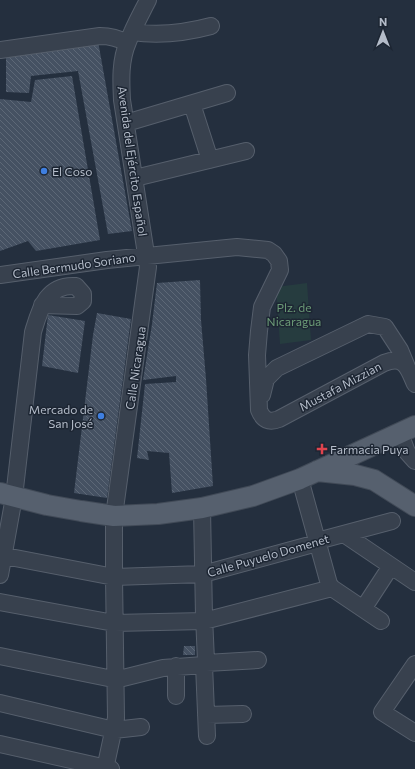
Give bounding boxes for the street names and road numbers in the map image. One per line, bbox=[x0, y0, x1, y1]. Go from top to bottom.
street label: Avenida del Ejército Español bbox=[116, 85, 150, 237]
street label: Calle Bermudo Soriano bbox=[12, 249, 136, 281]
street label: Calle Nicaragua bbox=[122, 325, 148, 411]
street label: Mustafa Mizzian bbox=[297, 359, 383, 413]
street label: Calle Puyuelo Domenet bbox=[205, 531, 331, 579]

